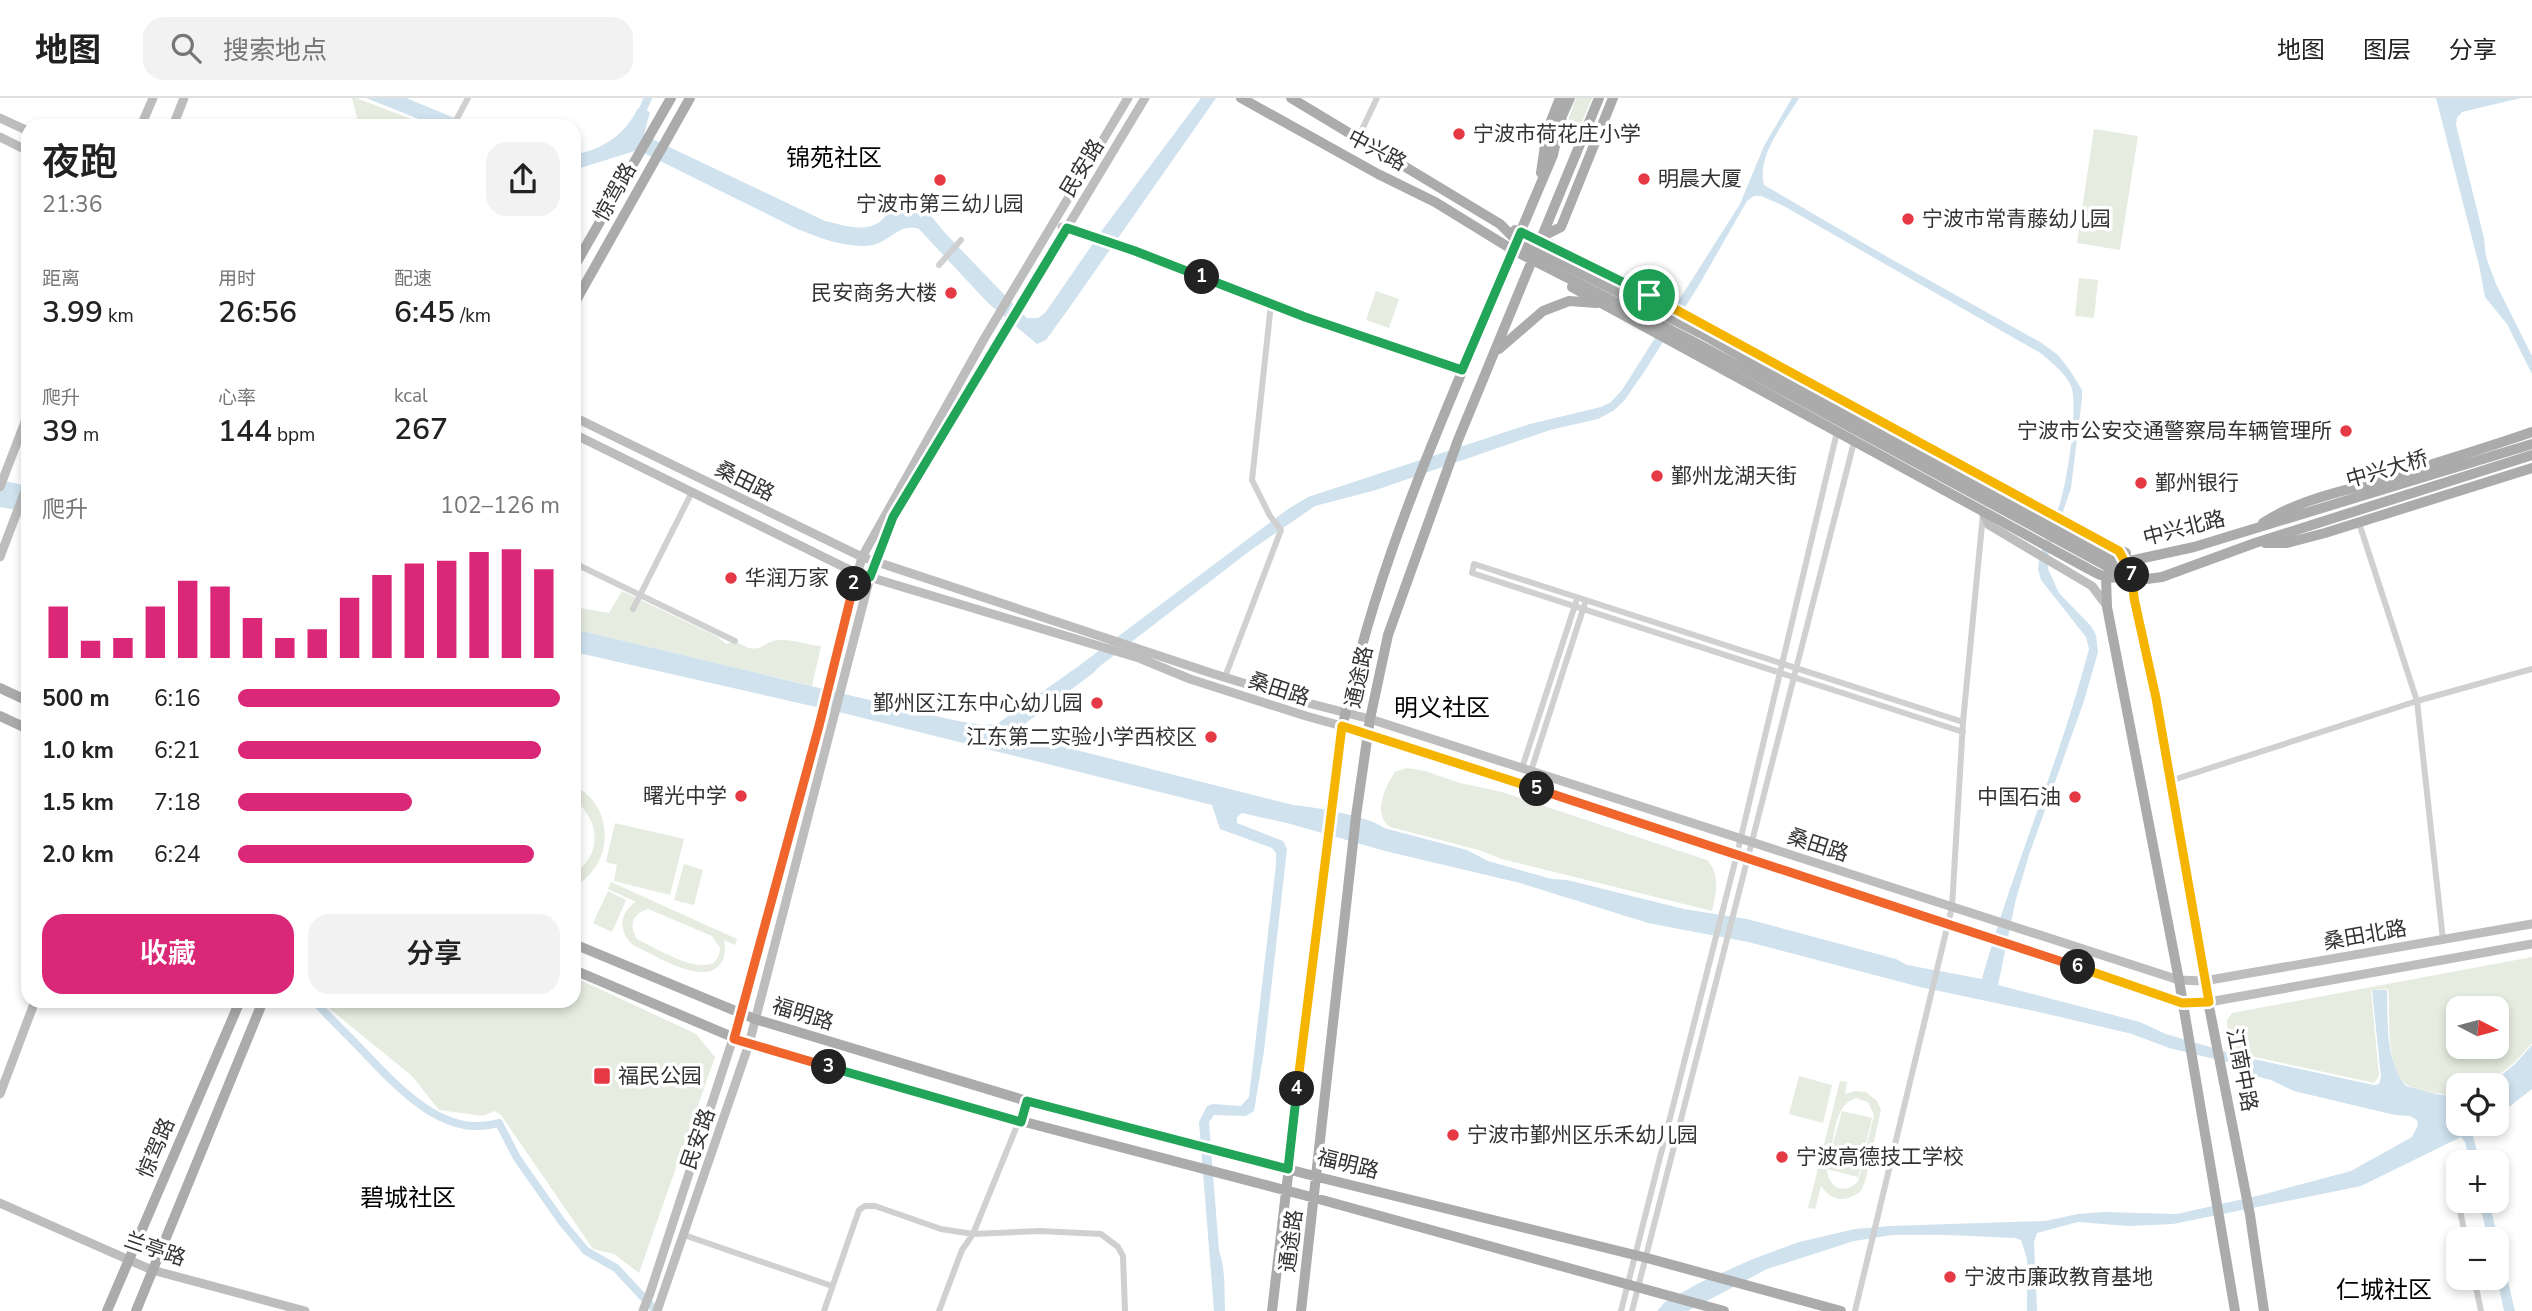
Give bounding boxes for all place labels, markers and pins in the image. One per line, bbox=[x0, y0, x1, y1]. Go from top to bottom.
place label: 宁波市荷花庄小学 bbox=[1473, 120, 1641, 148]
marker: 宁波市荷花庄小学 bbox=[1451, 126, 1467, 142]
place label: 明晨大厦 bbox=[1658, 165, 1742, 193]
marker: 明晨大厦 bbox=[1636, 171, 1652, 187]
marker: 宁波市第三幼儿园 bbox=[932, 172, 948, 188]
place label: 宁波市第三幼儿园 bbox=[856, 190, 1024, 218]
place label: 宁波市常青藤幼儿园 bbox=[1922, 205, 2111, 233]
marker: 宁波市常青藤幼儿园 bbox=[1900, 211, 1916, 227]
pin: 1 bbox=[1184, 260, 1220, 294]
pin bbox=[1619, 265, 1679, 325]
place label: 民安商务大楼 bbox=[811, 279, 937, 307]
marker: 民安商务大楼 bbox=[943, 285, 959, 301]
place label: 宁波市公安交通警察局车辆管理所 bbox=[2017, 417, 2332, 445]
marker: 宁波市公安交通警察局车辆管理所 bbox=[2338, 423, 2354, 439]
place label: 鄞州龙湖天街 bbox=[1671, 462, 1797, 490]
marker: 鄞州龙湖天街 bbox=[1649, 468, 1665, 484]
place label: 鄞州银行 bbox=[2155, 469, 2239, 497]
marker: 鄞州银行 bbox=[2133, 475, 2149, 491]
pin: 7 bbox=[2114, 558, 2150, 592]
place label: 华润万家 bbox=[745, 564, 829, 592]
pin: 2 bbox=[836, 566, 872, 602]
marker: 华润万家 bbox=[723, 570, 739, 586]
place label: 鄞州区江东中心幼儿园 bbox=[873, 689, 1083, 717]
marker: 鄞州区江东中心幼儿园 bbox=[1089, 695, 1105, 711]
place label: 江东第二实验小学西校区 bbox=[966, 723, 1197, 751]
marker: 江东第二实验小学西校区 bbox=[1203, 729, 1219, 745]
pin: 5 bbox=[1520, 772, 1554, 806]
place label: 曙光中学 bbox=[643, 782, 727, 810]
place label: 中国石油 bbox=[1977, 783, 2061, 811]
marker: 曙光中学 bbox=[733, 788, 749, 804]
marker: 中国石油 bbox=[2067, 789, 2083, 805]
pin: 6 bbox=[2060, 950, 2096, 984]
pin: 3 bbox=[812, 1049, 846, 1084]
place label: 福民公园 bbox=[618, 1062, 702, 1090]
marker: 福民公园 bbox=[592, 1066, 612, 1086]
pin: 4 bbox=[1280, 1072, 1314, 1107]
place label: 宁波市鄞州区乐禾幼儿园 bbox=[1467, 1121, 1698, 1149]
marker: 宁波市鄞州区乐禾幼儿园 bbox=[1445, 1127, 1461, 1143]
place label: 宁波高德技工学校 bbox=[1796, 1143, 1964, 1171]
marker: 宁波高德技工学校 bbox=[1774, 1149, 1790, 1165]
place label: 宁波市廉政教育基地 bbox=[1964, 1263, 2153, 1291]
marker: 宁波市廉政教育基地 bbox=[1942, 1269, 1958, 1285]

